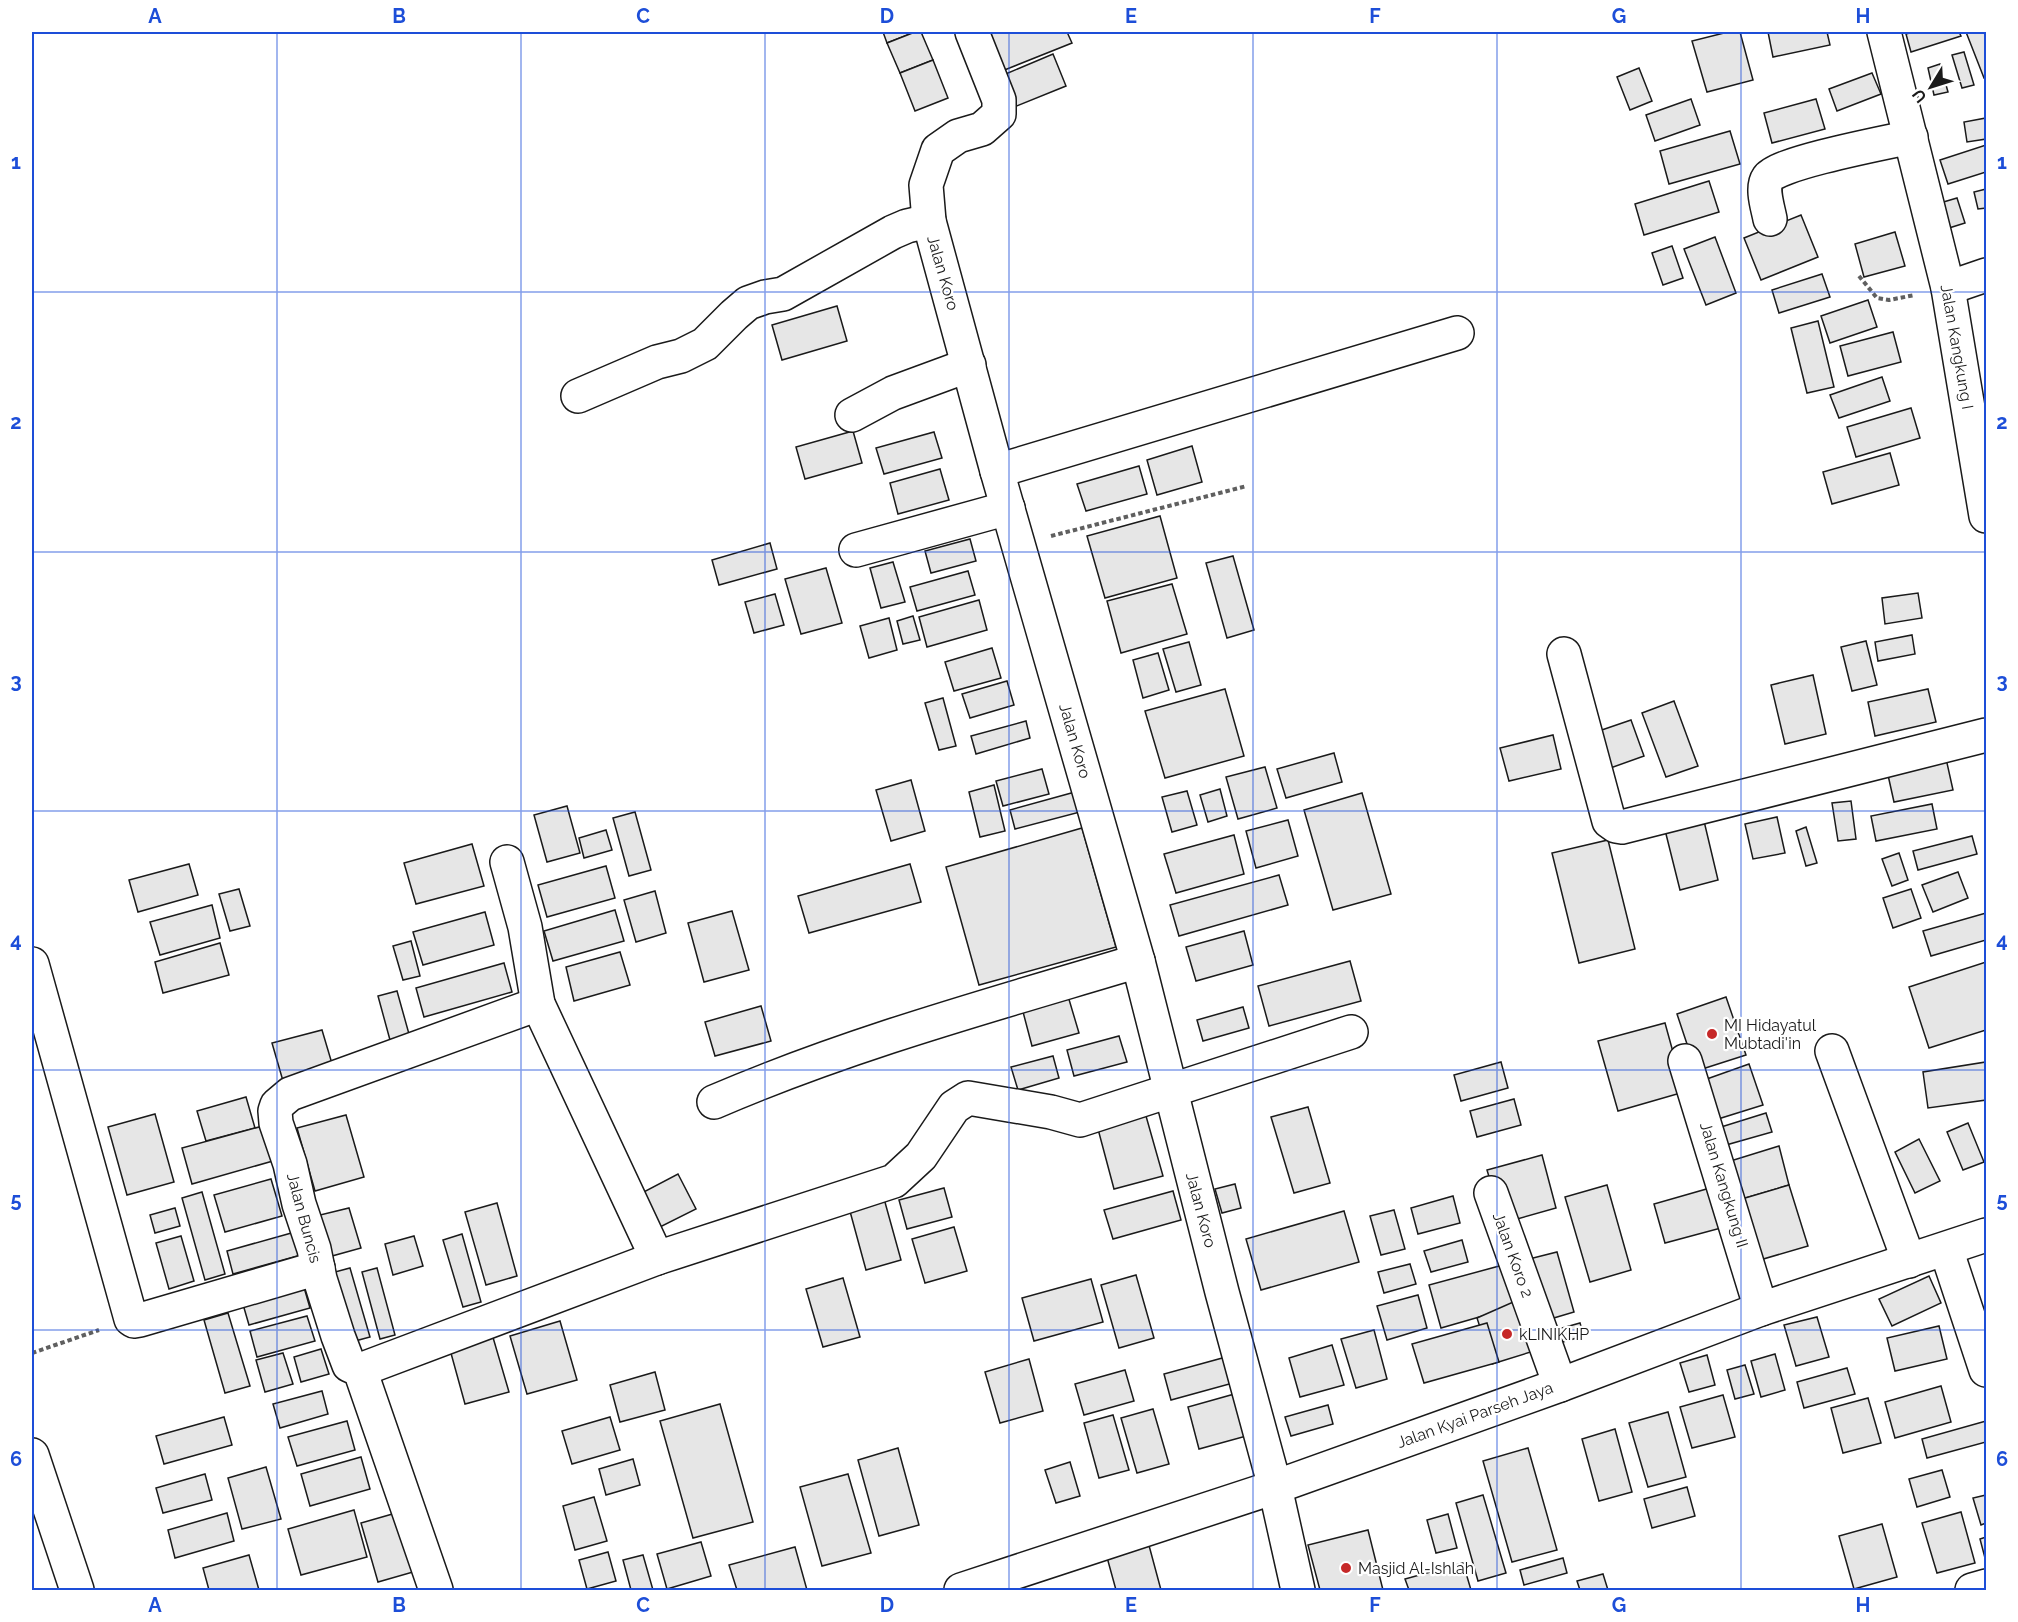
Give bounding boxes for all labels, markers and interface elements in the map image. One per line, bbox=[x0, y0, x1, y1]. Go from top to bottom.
text: A bbox=[148, 4, 162, 28]
text: B bbox=[392, 4, 406, 28]
text: C bbox=[636, 4, 650, 28]
text: D bbox=[880, 4, 894, 28]
text: E bbox=[1125, 4, 1137, 28]
text: F bbox=[1369, 4, 1381, 28]
text: G bbox=[1612, 4, 1626, 28]
text: H bbox=[1856, 4, 1870, 28]
north arrow bbox=[1901, 57, 1961, 117]
text: U bbox=[1908, 85, 1931, 107]
text: 1 bbox=[11, 150, 21, 174]
text: 1 bbox=[1997, 150, 2007, 174]
street label: Jalan Koro bbox=[923, 233, 963, 313]
street label: Jalan Kangkung I bbox=[1937, 283, 1977, 411]
text: 2 bbox=[10, 410, 22, 434]
text: 2 bbox=[1996, 410, 2008, 434]
text: 3 bbox=[10, 669, 22, 693]
text: 3 bbox=[1996, 669, 2008, 693]
street label: Jalan Koro bbox=[1055, 701, 1095, 781]
text: 4 bbox=[10, 928, 22, 952]
text: 4 bbox=[1996, 928, 2008, 952]
place label: MI Hidayatul Mubtadi'in bbox=[1724, 1016, 1817, 1053]
marker: MI Hidayatul Mubtadi'in bbox=[1705, 1027, 1719, 1041]
street label: Jalan Kangkung II bbox=[1696, 1120, 1752, 1250]
street label: Jalan Koro bbox=[1182, 1170, 1220, 1250]
street label: Jalan Buncis bbox=[283, 1171, 325, 1265]
text: 5 bbox=[10, 1188, 22, 1212]
text: 5 bbox=[1996, 1188, 2008, 1212]
street label: Jalan Koro 2 bbox=[1489, 1210, 1537, 1300]
place label: kLINIKHP bbox=[1519, 1325, 1589, 1344]
marker: kLINIKHP bbox=[1500, 1327, 1514, 1341]
street label: Jalan Kyai Parseh Jaya bbox=[1394, 1378, 1556, 1452]
text: 6 bbox=[10, 1447, 22, 1471]
text: 6 bbox=[1996, 1447, 2008, 1471]
place label: Masjid Al-Ishlah bbox=[1358, 1559, 1474, 1578]
marker: Masjid Al-Ishlah bbox=[1339, 1561, 1353, 1575]
text: A bbox=[148, 1593, 162, 1617]
text: B bbox=[392, 1593, 406, 1617]
text: C bbox=[636, 1593, 650, 1617]
text: D bbox=[880, 1593, 894, 1617]
text: E bbox=[1125, 1593, 1137, 1617]
text: F bbox=[1369, 1593, 1381, 1617]
text: G bbox=[1612, 1593, 1626, 1617]
text: H bbox=[1856, 1593, 1870, 1617]

